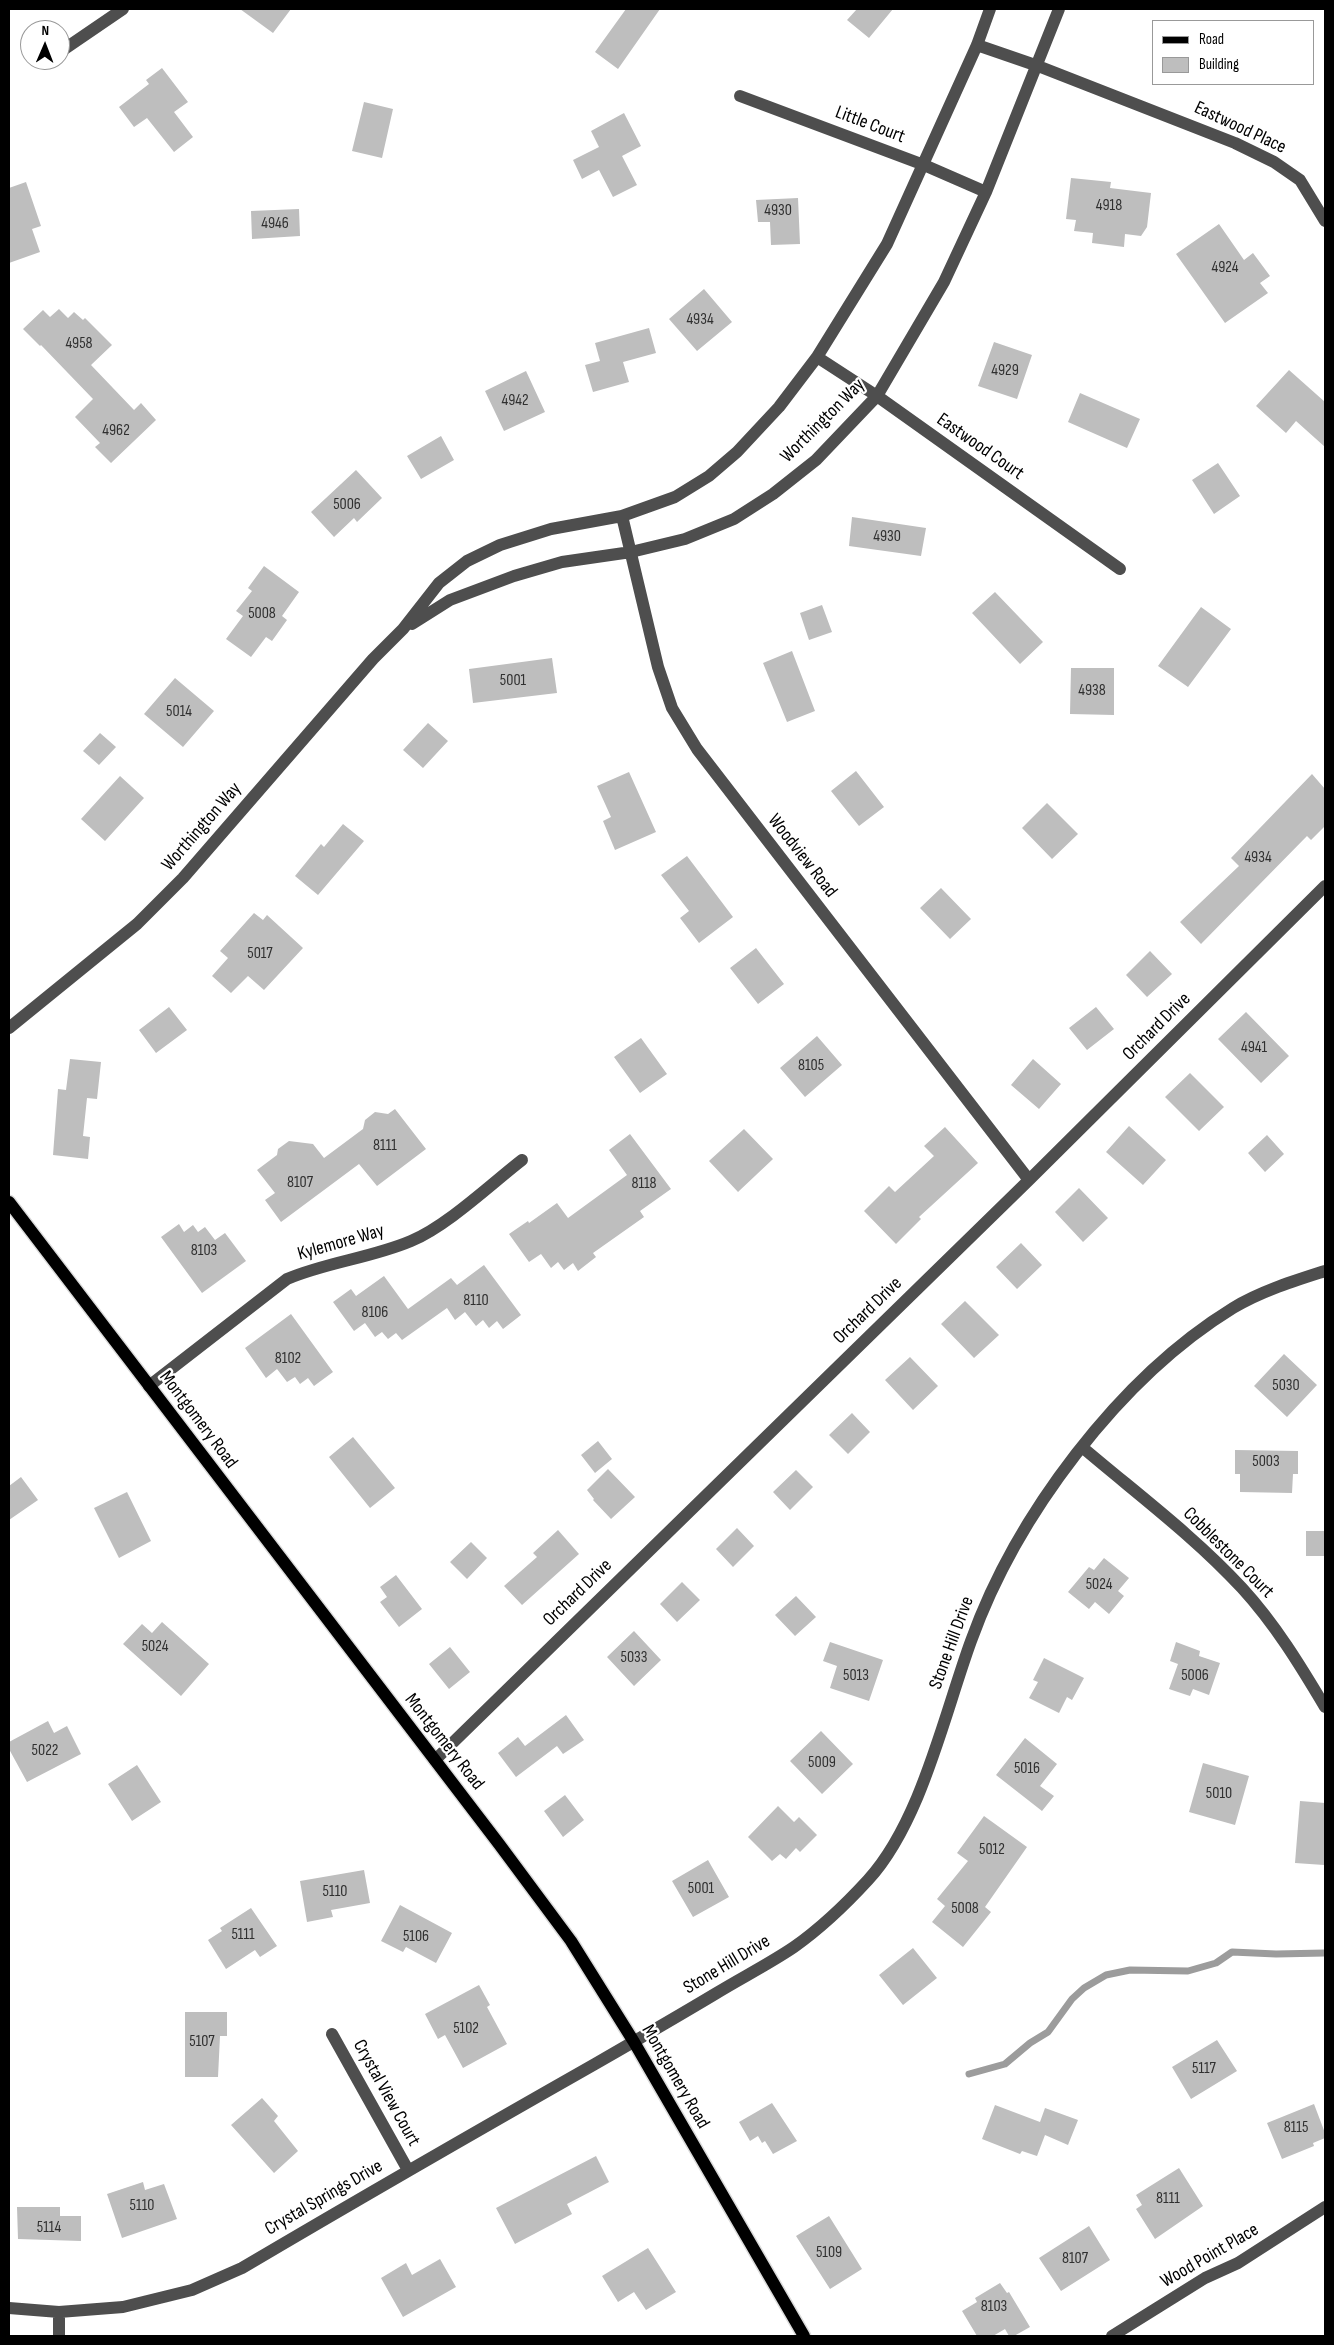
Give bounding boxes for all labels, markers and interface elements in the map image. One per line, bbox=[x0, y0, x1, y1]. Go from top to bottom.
north arrow bbox=[20, 20, 70, 70]
legend bbox=[1152, 20, 1314, 85]
text: N bbox=[41, 22, 49, 39]
text: Road bbox=[1199, 30, 1224, 49]
text: Building bbox=[1199, 55, 1239, 74]
street label: Eastwood Place bbox=[1190, 97, 1290, 159]
street label: Little Court bbox=[832, 101, 908, 149]
house number: 4918 bbox=[1096, 196, 1122, 216]
house number: 4930 bbox=[764, 201, 792, 221]
house number: 4946 bbox=[261, 214, 289, 234]
house number: 4924 bbox=[1211, 258, 1239, 278]
house number: 4934 bbox=[686, 310, 714, 330]
house number: 4958 bbox=[65, 334, 93, 354]
house number: 4929 bbox=[991, 361, 1019, 381]
street label: Worthington Way bbox=[776, 374, 870, 468]
house number: 4942 bbox=[501, 391, 529, 411]
street label: Eastwood Court bbox=[932, 409, 1028, 485]
house number: 4962 bbox=[102, 421, 130, 441]
house number: 5006 bbox=[333, 495, 361, 515]
house number: 4930 bbox=[873, 527, 901, 547]
house number: 5008 bbox=[248, 604, 276, 624]
house number: 5001 bbox=[500, 671, 526, 691]
house number: 4938 bbox=[1078, 681, 1106, 701]
house number: 5014 bbox=[166, 702, 192, 722]
street label: Worthington Way bbox=[157, 778, 247, 876]
street label: Woodview Road bbox=[762, 810, 842, 902]
house number: 4934 bbox=[1244, 848, 1272, 868]
house number: 5017 bbox=[247, 944, 273, 964]
street label: Orchard Drive bbox=[1118, 988, 1196, 1066]
house number: 4941 bbox=[1241, 1038, 1267, 1058]
house number: 8105 bbox=[798, 1056, 824, 1076]
house number: 8111 bbox=[373, 1136, 397, 1156]
house number: 8107 bbox=[287, 1173, 313, 1193]
house number: 8118 bbox=[631, 1174, 657, 1194]
street label: Kylemore Way bbox=[295, 1220, 387, 1266]
house number: 8103 bbox=[191, 1241, 217, 1261]
street label: Orchard Drive bbox=[829, 1273, 907, 1349]
house number: 8110 bbox=[463, 1291, 489, 1311]
house number: 8106 bbox=[362, 1303, 388, 1323]
house number: 8102 bbox=[275, 1349, 301, 1369]
street label: Montgomery Road bbox=[154, 1367, 242, 1473]
house number: 5030 bbox=[1272, 1376, 1300, 1396]
house number: 5003 bbox=[1252, 1452, 1280, 1472]
street label: Cobblestone Court bbox=[1178, 1503, 1278, 1603]
street label: Orchard Drive bbox=[539, 1555, 617, 1631]
house number: 5024 bbox=[1086, 1575, 1112, 1595]
street label: Stone Hill Drive bbox=[925, 1594, 979, 1692]
house number: 5024 bbox=[142, 1637, 168, 1657]
house number: 5033 bbox=[621, 1648, 647, 1668]
house number: 5013 bbox=[843, 1666, 869, 1686]
house number: 5006 bbox=[1181, 1666, 1209, 1686]
street label: Montgomery Road bbox=[399, 1689, 489, 1795]
house number: 5022 bbox=[32, 1741, 58, 1761]
house number: 5009 bbox=[808, 1753, 836, 1773]
house number: 5016 bbox=[1014, 1759, 1040, 1779]
house number: 5010 bbox=[1206, 1784, 1232, 1804]
house number: 5012 bbox=[979, 1840, 1005, 1860]
house number: 5001 bbox=[688, 1879, 714, 1899]
house number: 5110 bbox=[323, 1882, 347, 1902]
house number: 5008 bbox=[951, 1899, 979, 1919]
house number: 5111 bbox=[231, 1925, 255, 1945]
house number: 5106 bbox=[403, 1927, 429, 1947]
street label: Stone Hill Drive bbox=[680, 1930, 774, 2000]
house number: 5102 bbox=[453, 2019, 479, 2039]
street label: Montgomery Road bbox=[636, 2021, 714, 2133]
house number: 5107 bbox=[189, 2032, 215, 2052]
street label: Crystal View Court bbox=[347, 2036, 425, 2150]
house number: 5117 bbox=[1192, 2059, 1216, 2079]
house number: 8115 bbox=[1284, 2118, 1308, 2138]
street label: Crystal Springs Drive bbox=[261, 2155, 387, 2241]
house number: 8111 bbox=[1156, 2189, 1180, 2209]
house number: 5110 bbox=[130, 2196, 154, 2216]
house number: 5114 bbox=[37, 2218, 61, 2238]
street label: Wood Point Place bbox=[1157, 2219, 1263, 2293]
house number: 5109 bbox=[816, 2243, 842, 2263]
house number: 8107 bbox=[1062, 2249, 1088, 2269]
house number: 8103 bbox=[981, 2297, 1007, 2317]

